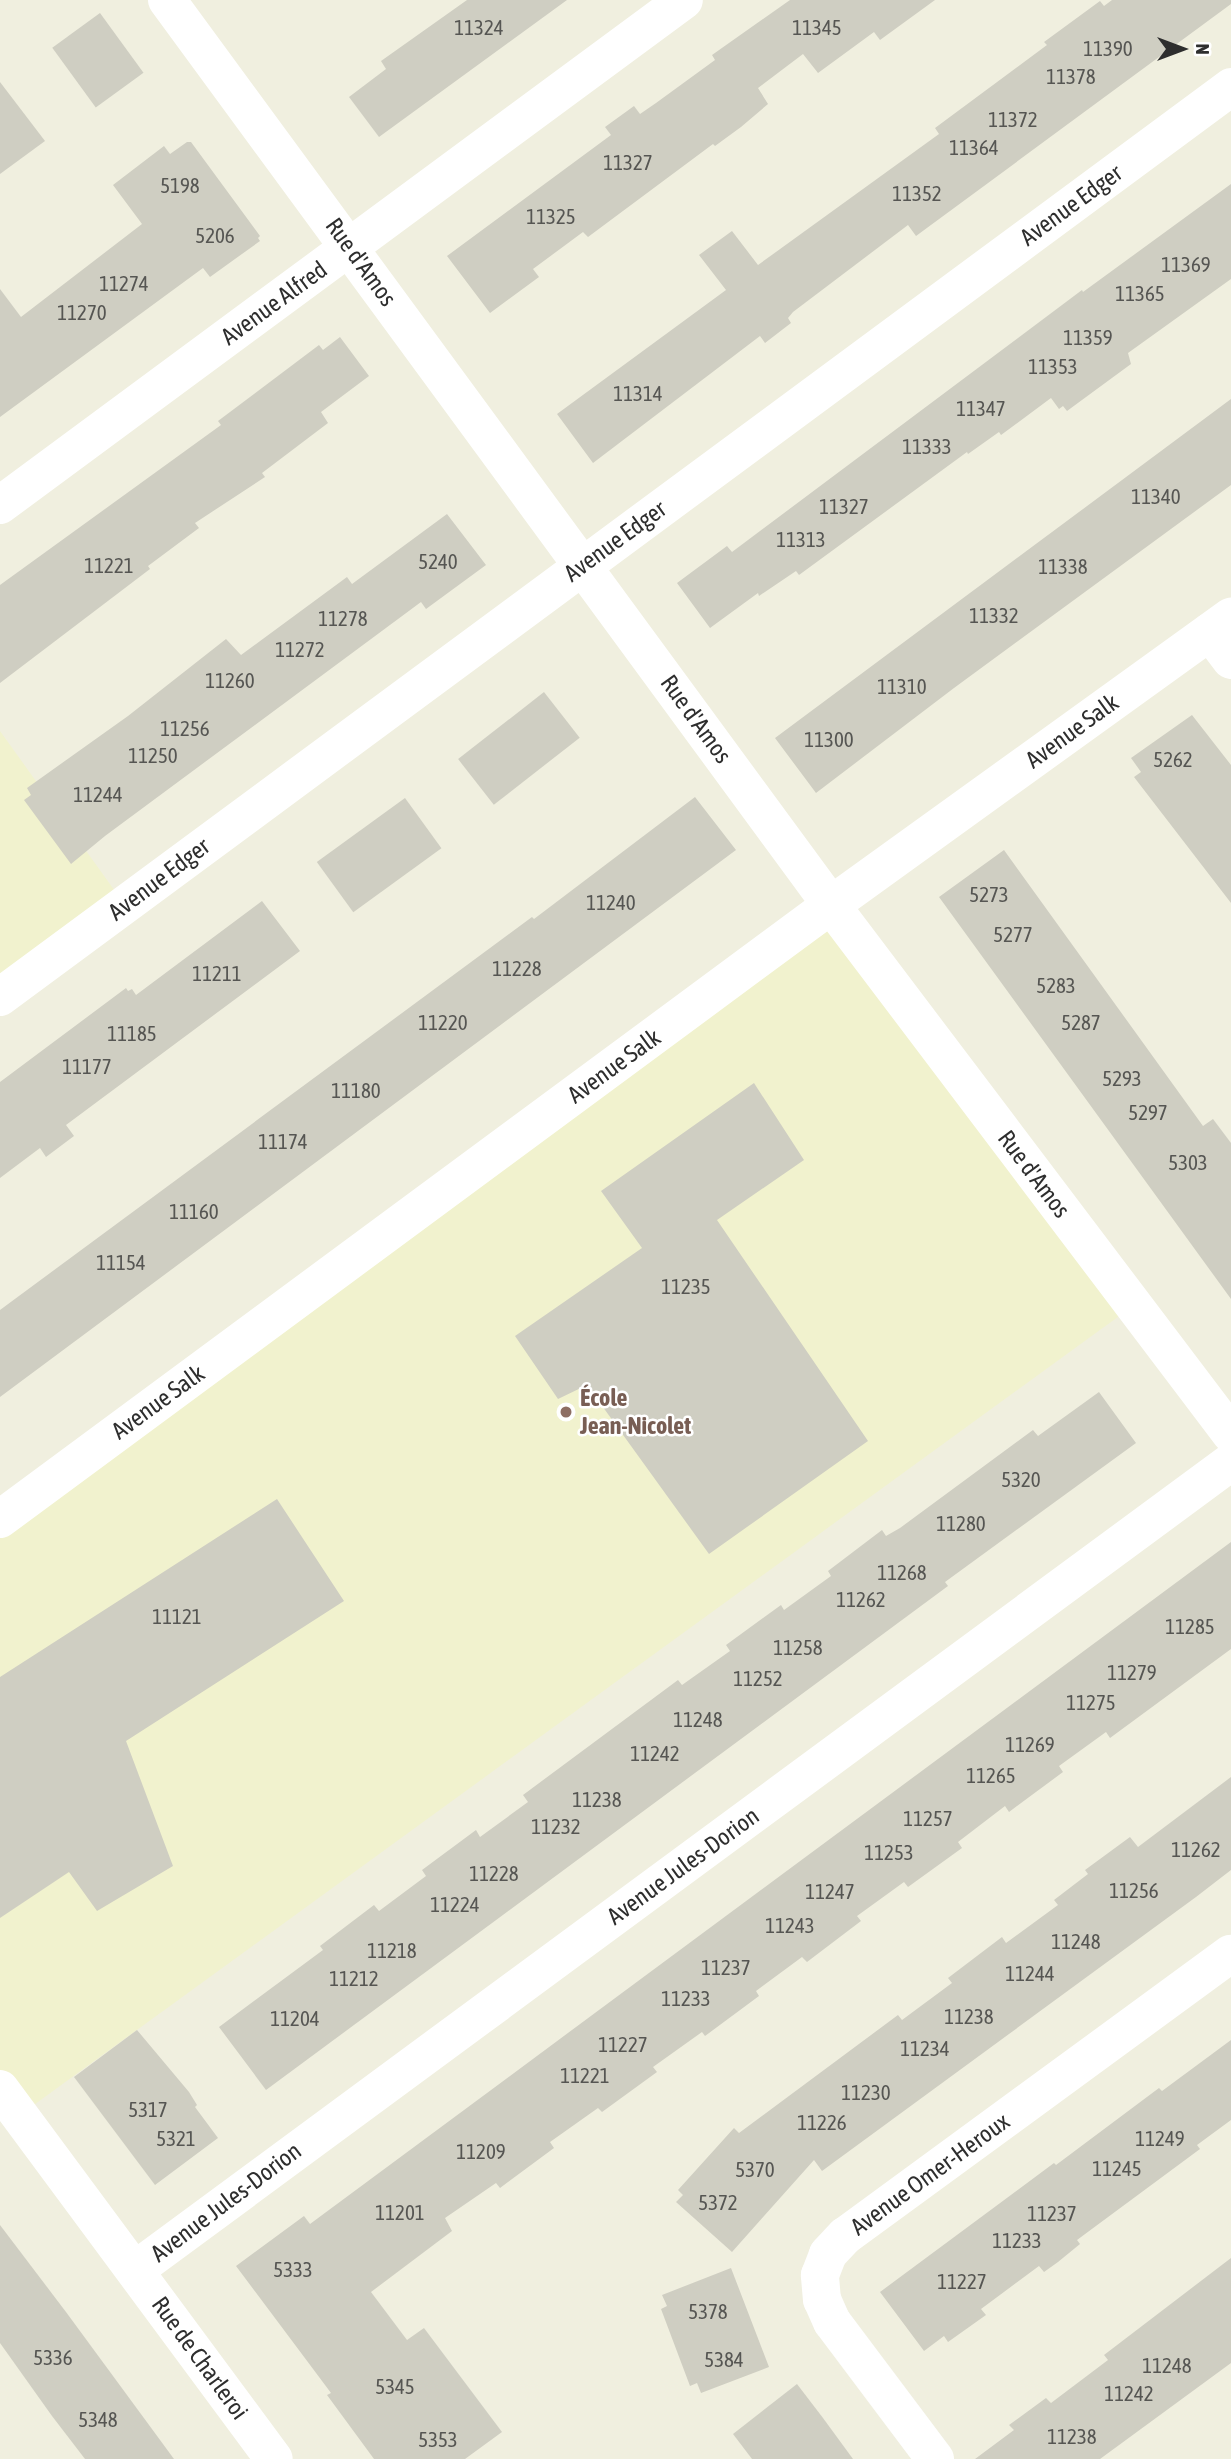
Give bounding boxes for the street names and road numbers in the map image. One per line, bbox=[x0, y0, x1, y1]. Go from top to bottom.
street label: Avenue Edger bbox=[1014, 158, 1128, 252]
street label: Rue d'Amos bbox=[319, 212, 403, 312]
street label: Avenue Alfred bbox=[215, 255, 333, 351]
street label: Avenue Edger bbox=[558, 494, 672, 588]
street label: Rue d'Amos bbox=[654, 669, 738, 769]
street label: Avenue Salk bbox=[1020, 688, 1124, 774]
street label: Avenue Edger bbox=[103, 832, 215, 926]
street label: Avenue Salk bbox=[562, 1023, 666, 1109]
street label: Rue d'Amos bbox=[992, 1125, 1076, 1223]
street label: Avenue Salk bbox=[106, 1359, 210, 1445]
street label: Avenue Jules-Dorion bbox=[601, 1801, 765, 1931]
street label: Avenue Omer-Heroux bbox=[845, 2107, 1015, 2241]
street label: Avenue Jules-Dorion bbox=[145, 2136, 307, 2268]
street label: Rue de Charleroi bbox=[146, 2291, 254, 2425]

